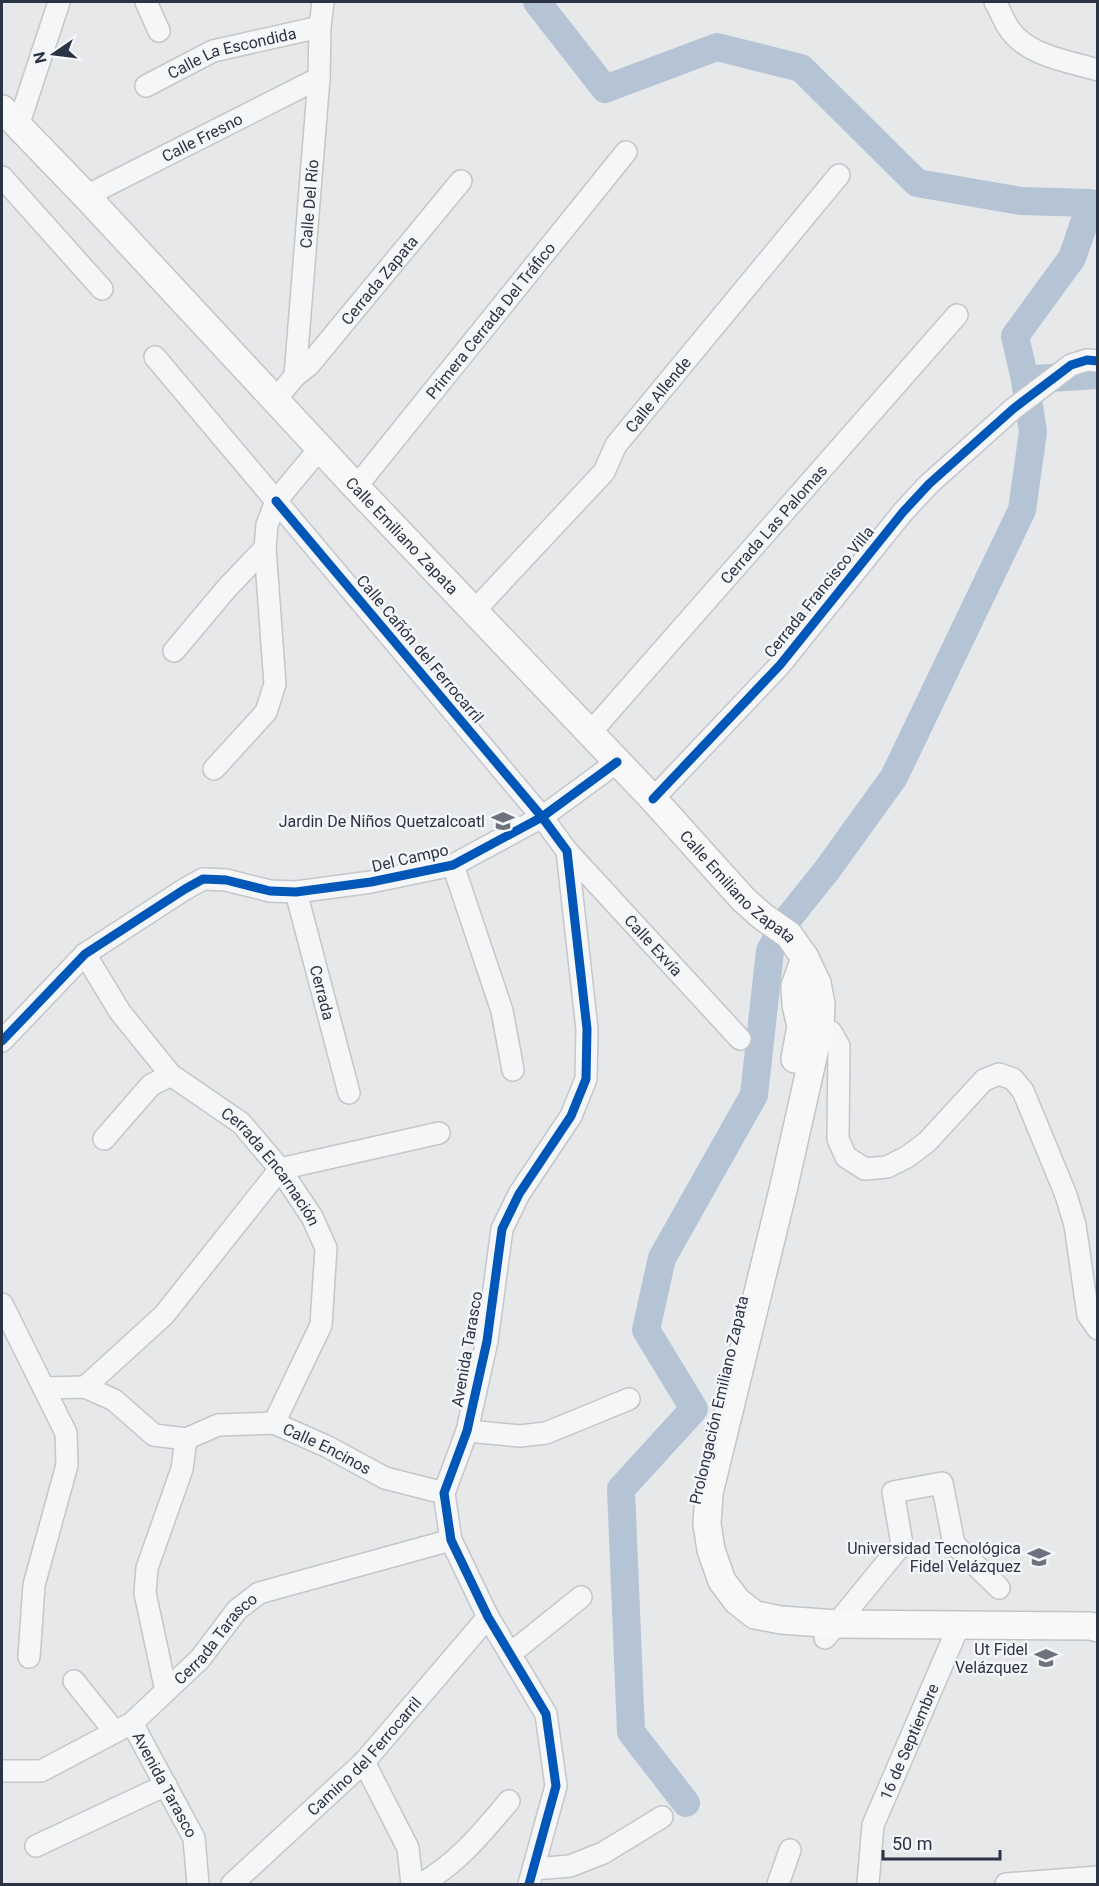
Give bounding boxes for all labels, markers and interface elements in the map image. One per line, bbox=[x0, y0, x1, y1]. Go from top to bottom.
street label: Calle La Escondida bbox=[164, 23, 298, 83]
north arrow bbox=[24, 24, 84, 84]
text: N bbox=[29, 50, 51, 65]
street label: Calle Fresno bbox=[158, 109, 246, 166]
street label: Calle Del Río bbox=[296, 159, 322, 249]
street label: Cerrada Zapata bbox=[337, 232, 421, 328]
street label: Primera Cerrada Del Tráfico bbox=[422, 238, 559, 402]
street label: Calle Allende bbox=[621, 353, 694, 436]
street label: Cerrada Las Palomas bbox=[716, 461, 831, 588]
street label: Calle Emiliano Zapata bbox=[342, 473, 462, 598]
street label: Cerrada Francisco Villa bbox=[760, 522, 878, 662]
street label: Calle Cañón del Ferrocarril bbox=[353, 571, 487, 727]
school or university icon: Jardin De Niños Quetzalcoatl bbox=[490, 808, 516, 834]
place label: Jardin De Niños Quetzalcoatl bbox=[279, 812, 485, 831]
street label: Calle Emiliano Zapata bbox=[676, 826, 801, 946]
street label: Del Campo bbox=[370, 840, 450, 876]
street label: Calle Exvía bbox=[621, 910, 687, 980]
street label: Cerrada bbox=[306, 963, 339, 1022]
street label: Cerrada Encarnación bbox=[218, 1103, 324, 1229]
street label: Avenida Tarasco bbox=[447, 1290, 487, 1408]
street label: Prolongación Emiliano Zapata bbox=[686, 1294, 752, 1506]
street label: Calle Encinos bbox=[280, 1419, 374, 1478]
place label: Universidad Tecnológica Fidel Velázquez bbox=[847, 1539, 1021, 1576]
school or university icon: Universidad Tecnológica Fidel Velázquez bbox=[1026, 1544, 1052, 1570]
street label: Cerrada Tarasco bbox=[170, 1589, 261, 1688]
place label: Ut Fidel Velázquez bbox=[955, 1640, 1028, 1677]
school or university icon: Ut Fidel Velázquez bbox=[1033, 1645, 1059, 1671]
street label: 16 de Septiembre bbox=[876, 1681, 942, 1803]
street label: Camino del Ferrocarril bbox=[303, 1693, 425, 1819]
street label: Avenida Tarasco bbox=[129, 1728, 201, 1841]
scale bar bbox=[883, 1823, 1000, 1861]
text: 50 m bbox=[892, 1833, 932, 1854]

